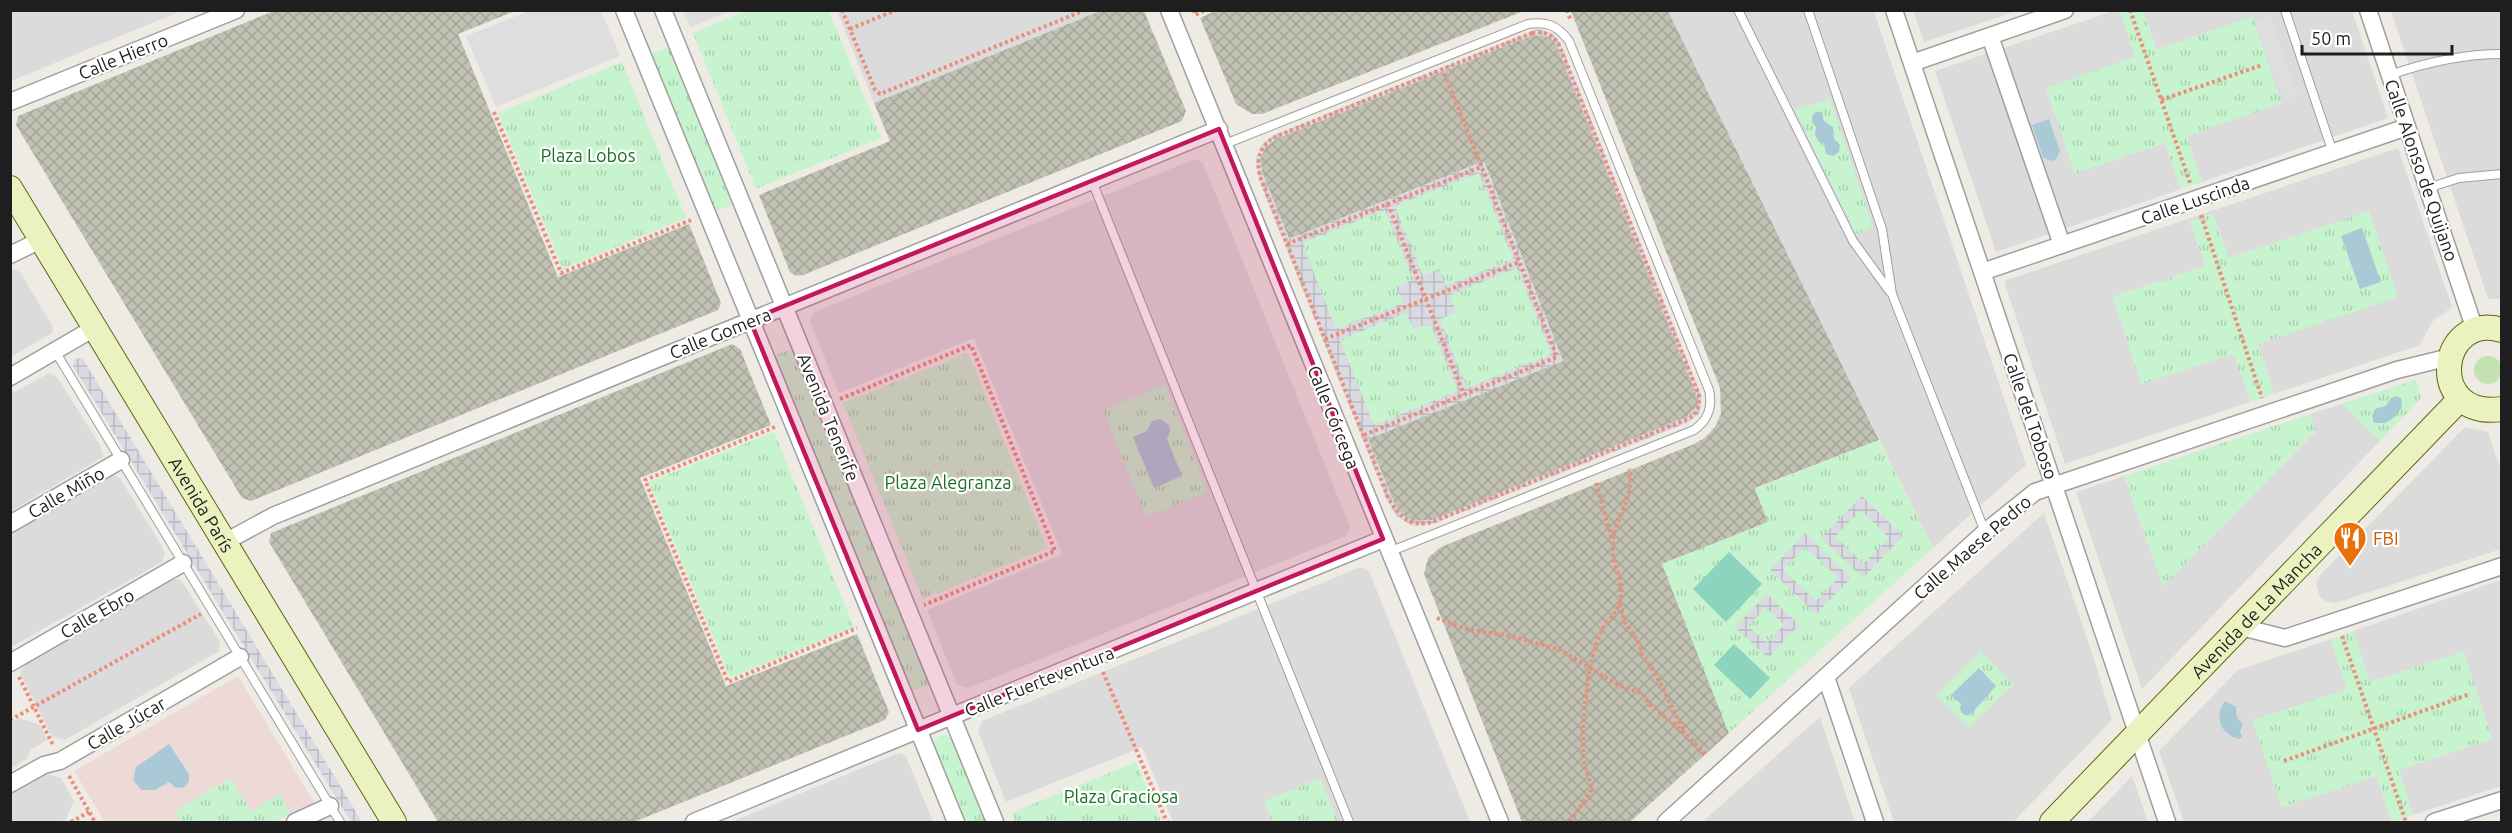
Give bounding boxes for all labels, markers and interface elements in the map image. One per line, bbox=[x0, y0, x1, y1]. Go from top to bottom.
scale bar bbox=[2302, 18, 2452, 56]
text: 50 m bbox=[2311, 28, 2351, 48]
street label: Calle Hierro bbox=[75, 29, 171, 83]
street label: Calle Alonso de Quijano bbox=[2380, 76, 2463, 264]
park label: Plaza Lobos bbox=[541, 145, 636, 165]
street label: Calle Luscinda bbox=[2138, 172, 2252, 228]
street label: Calle Gomera bbox=[666, 304, 774, 362]
street label: Avenida Tenerife bbox=[794, 350, 864, 484]
street label: Calle del Toboso bbox=[2000, 350, 2062, 482]
street label: Calle Córcega bbox=[1304, 362, 1364, 472]
street label: Avenida París bbox=[165, 453, 238, 556]
street label: Calle Miño bbox=[24, 462, 108, 522]
park label: Plaza Alegranza bbox=[885, 472, 1011, 492]
street label: Calle Maese Pedro bbox=[1909, 491, 2035, 603]
restaurant icon: FBI bbox=[2332, 520, 2368, 567]
place label: FBI bbox=[2373, 528, 2399, 548]
street label: Avenida de La Mancha bbox=[2187, 539, 2325, 682]
street label: Calle Ebro bbox=[57, 584, 137, 642]
street label: Calle Fuerteventura bbox=[961, 642, 1117, 720]
street label: Calle Júcar bbox=[83, 692, 169, 753]
park label: Plaza Graciosa bbox=[1064, 786, 1178, 806]

